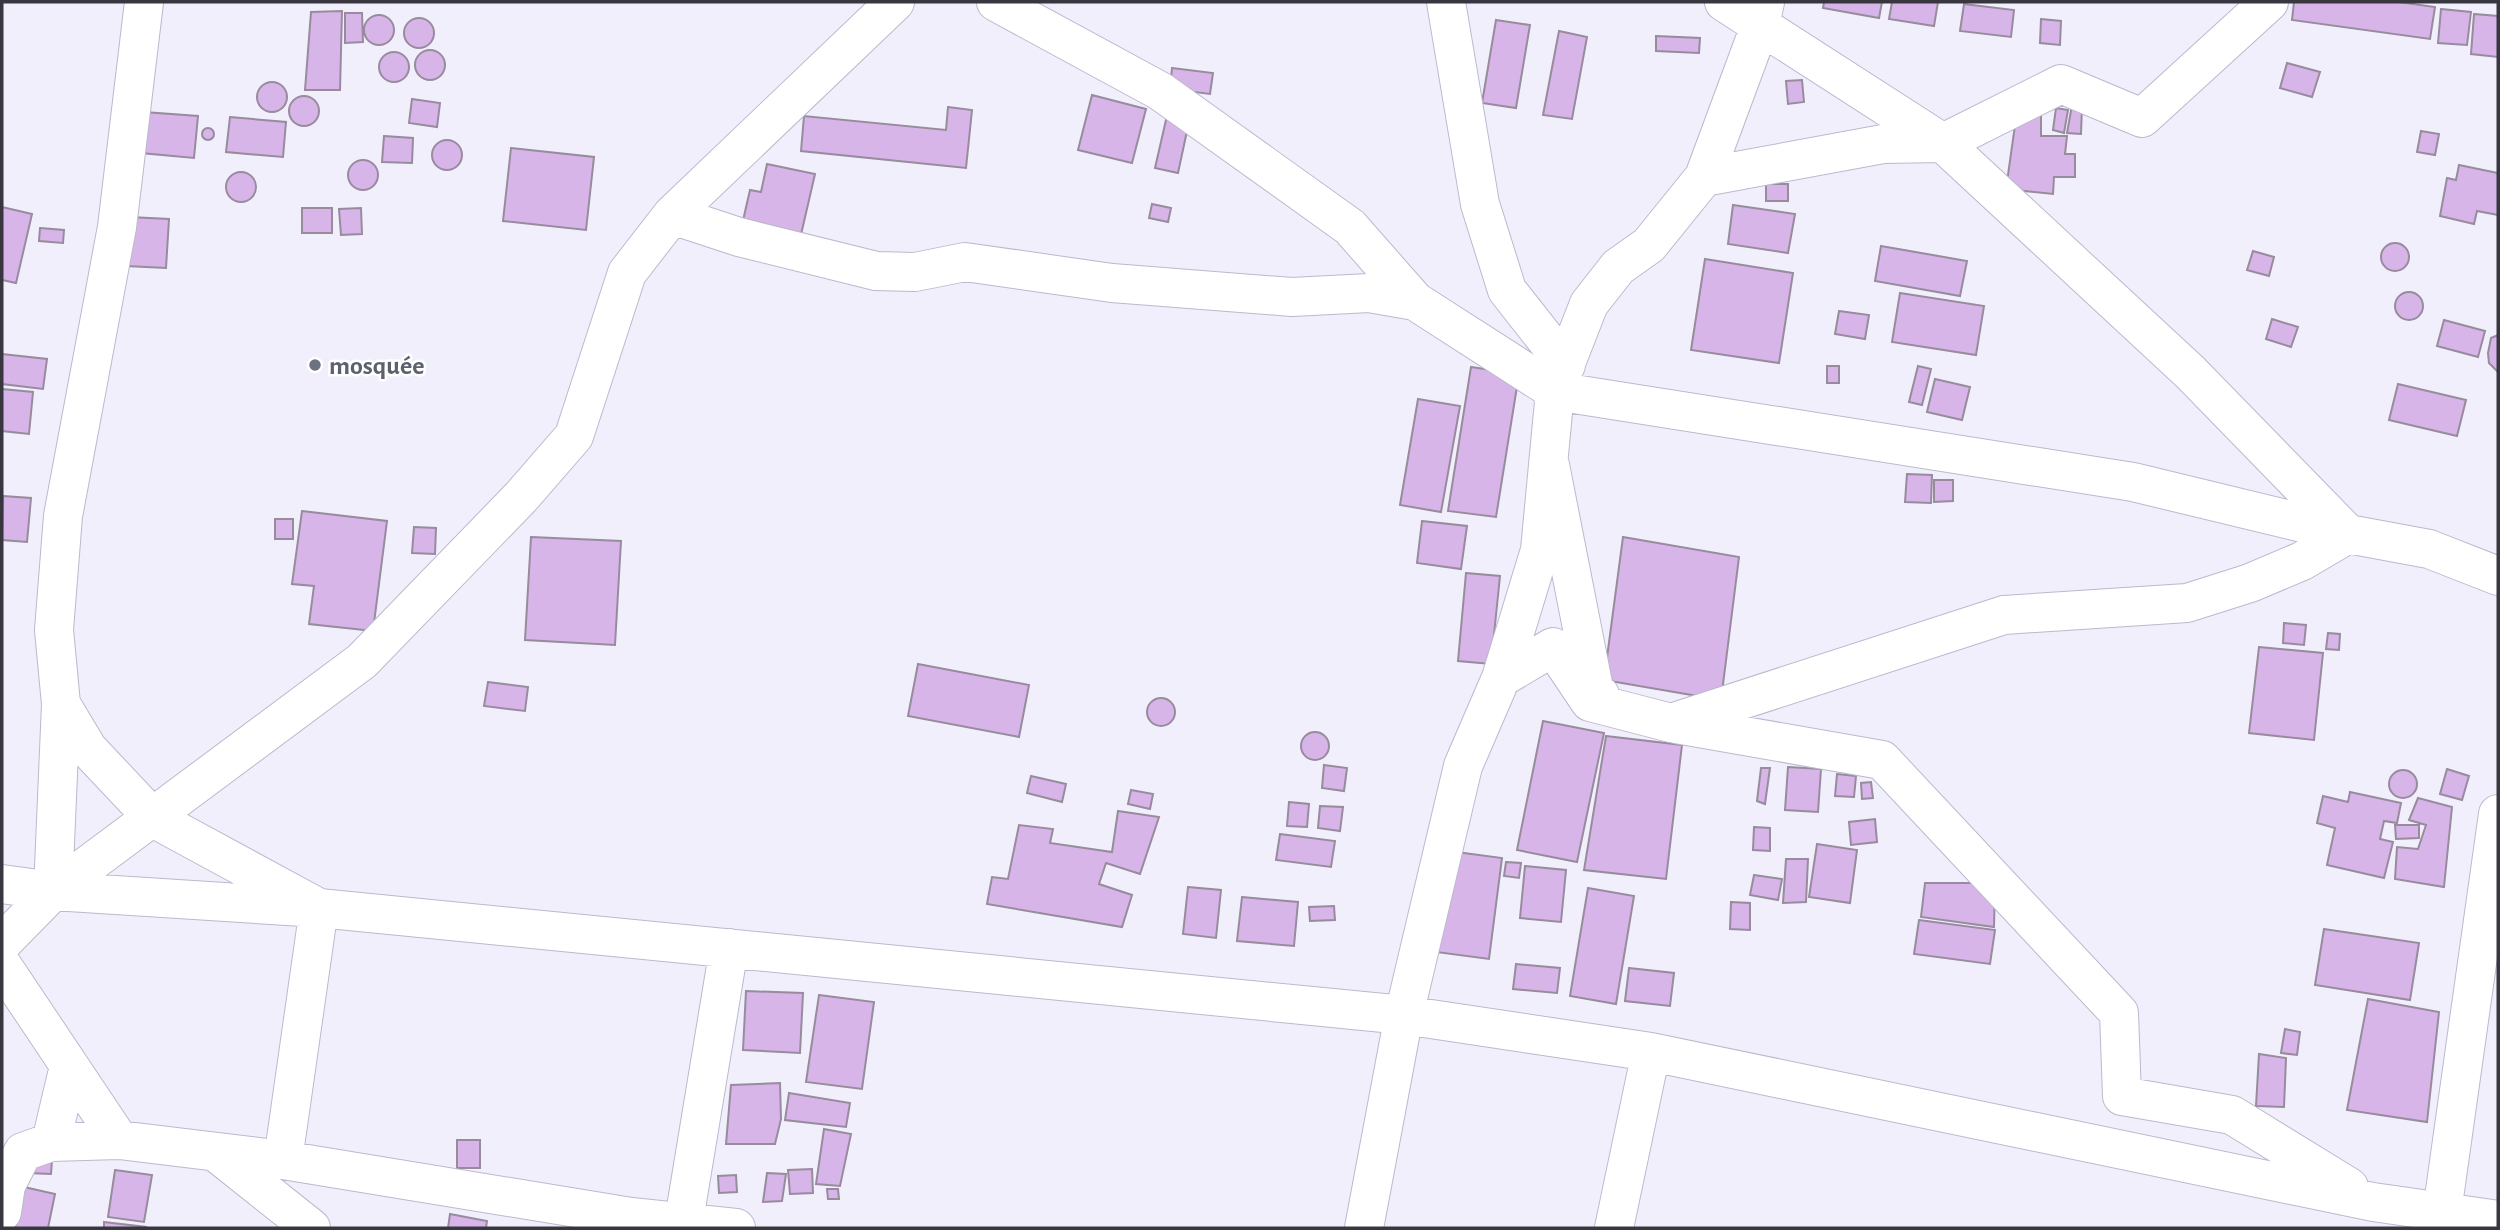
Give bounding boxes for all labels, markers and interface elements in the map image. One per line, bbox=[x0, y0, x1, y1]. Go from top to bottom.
place label: mosquée bbox=[329, 353, 424, 379]
marker: mosquée bbox=[307, 357, 323, 373]

